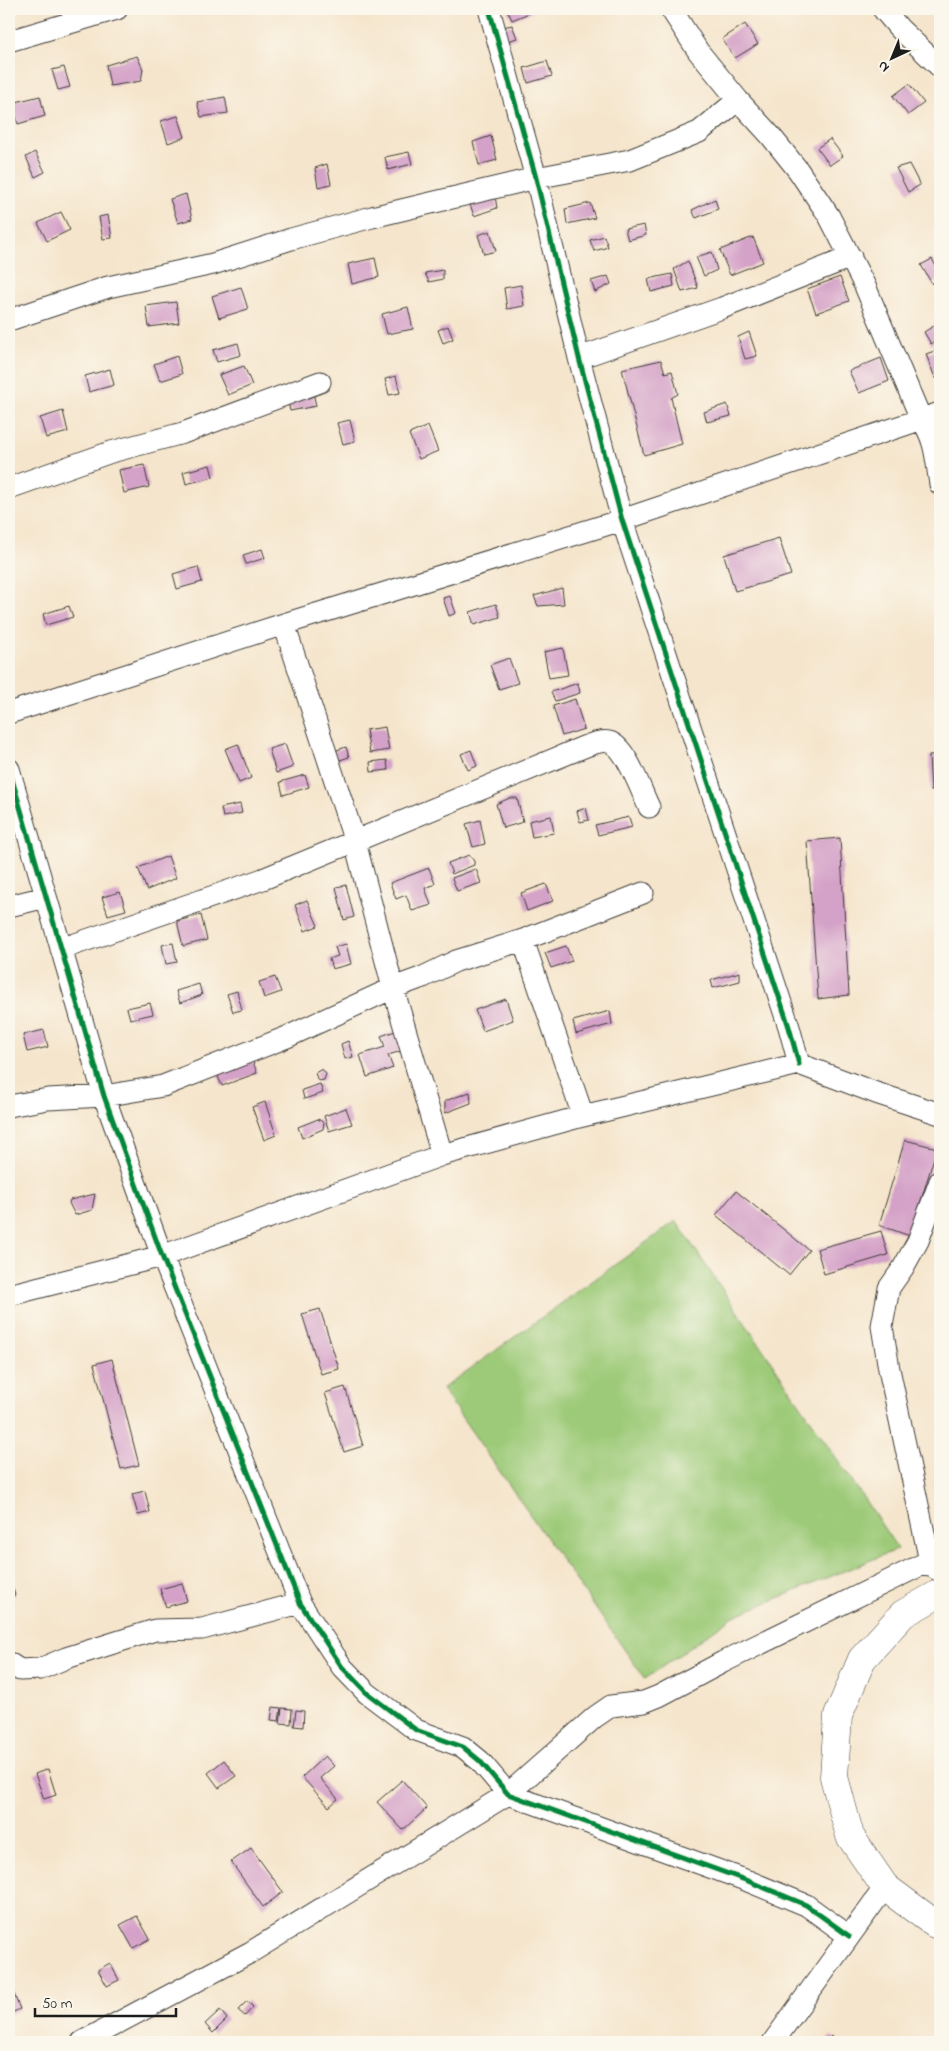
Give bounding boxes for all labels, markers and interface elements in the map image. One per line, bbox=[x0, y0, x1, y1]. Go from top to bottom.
north arrow bbox=[866, 32, 916, 82]
text: N bbox=[873, 55, 895, 77]
scale bar bbox=[35, 1986, 176, 2018]
text: 50 m bbox=[42, 1993, 73, 2015]

